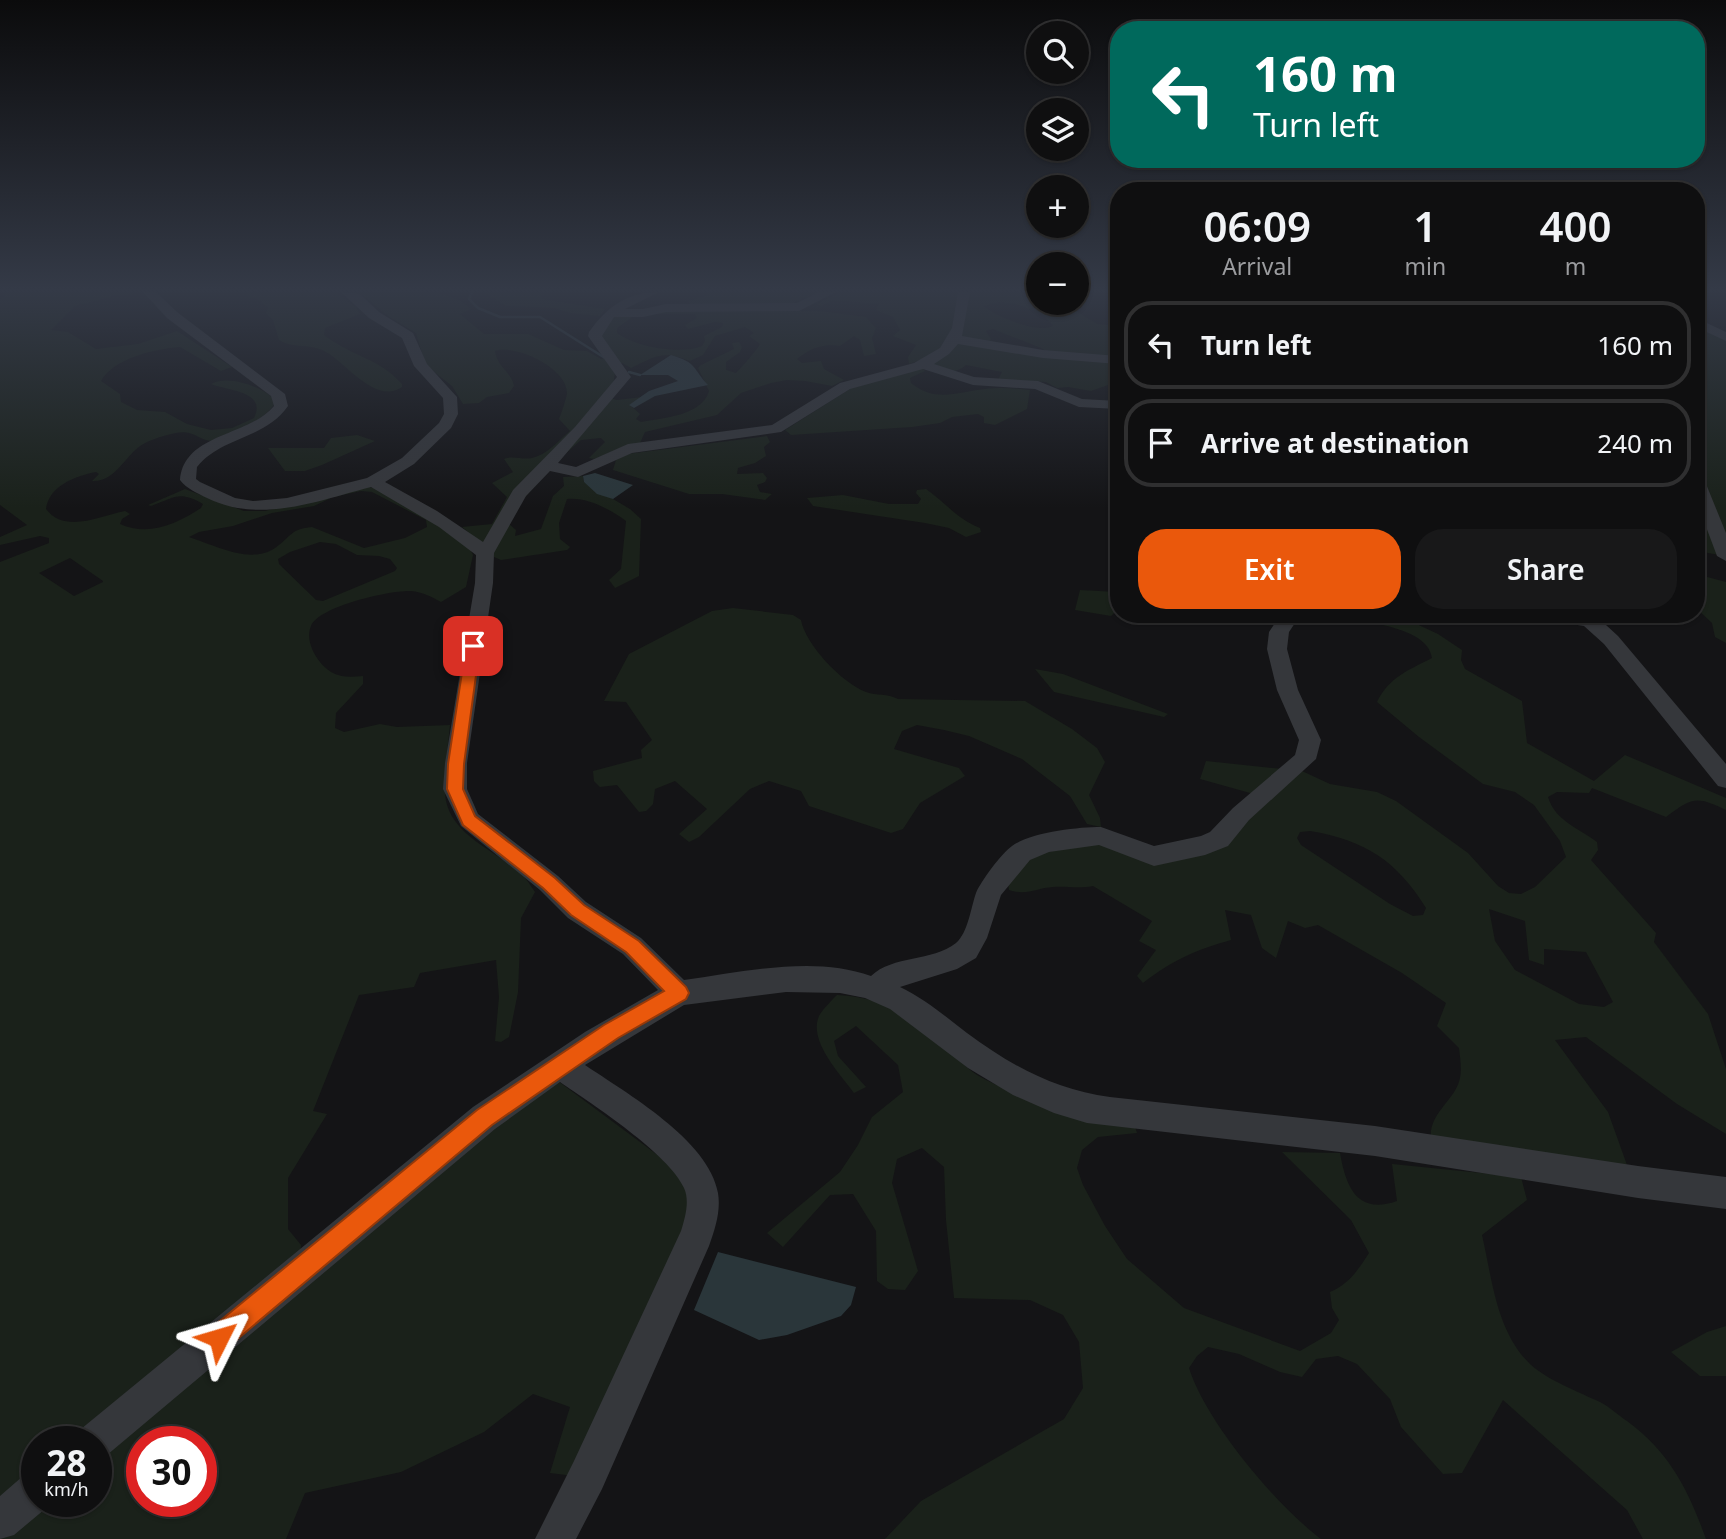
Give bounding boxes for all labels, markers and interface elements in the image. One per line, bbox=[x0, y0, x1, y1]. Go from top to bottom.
map controls bbox=[1026, 21, 1089, 315]
button: search bbox=[1026, 21, 1089, 84]
text: 160 m bbox=[1253, 40, 1398, 106]
icon: left bbox=[1138, 49, 1229, 140]
button: layers bbox=[1026, 98, 1089, 161]
text: Turn left bbox=[1253, 103, 1379, 146]
button: + bbox=[1026, 175, 1089, 238]
text: 06:09 bbox=[1203, 197, 1311, 254]
text: 1 bbox=[1413, 197, 1437, 254]
text: 400 bbox=[1540, 197, 1612, 254]
text: Arrival bbox=[1222, 250, 1292, 282]
text: min bbox=[1404, 250, 1446, 282]
text: m bbox=[1565, 250, 1586, 282]
button: − bbox=[1026, 252, 1089, 315]
icon: left bbox=[1142, 326, 1180, 364]
text: Turn left bbox=[1201, 327, 1312, 363]
text: 160 m bbox=[1597, 327, 1673, 363]
icon: arrive bbox=[1142, 424, 1180, 462]
text: Arrive at destination bbox=[1201, 425, 1470, 461]
text: 240 m bbox=[1597, 425, 1673, 461]
button: Exit bbox=[1138, 529, 1401, 609]
button: Share bbox=[1415, 529, 1677, 609]
pin bbox=[443, 616, 503, 676]
icon: arrive bbox=[454, 627, 492, 665]
position arrow bbox=[182, 1301, 256, 1375]
speed limit sign: 30 bbox=[126, 1426, 217, 1517]
text: 28 bbox=[46, 1439, 87, 1486]
text: km/h bbox=[44, 1477, 89, 1501]

